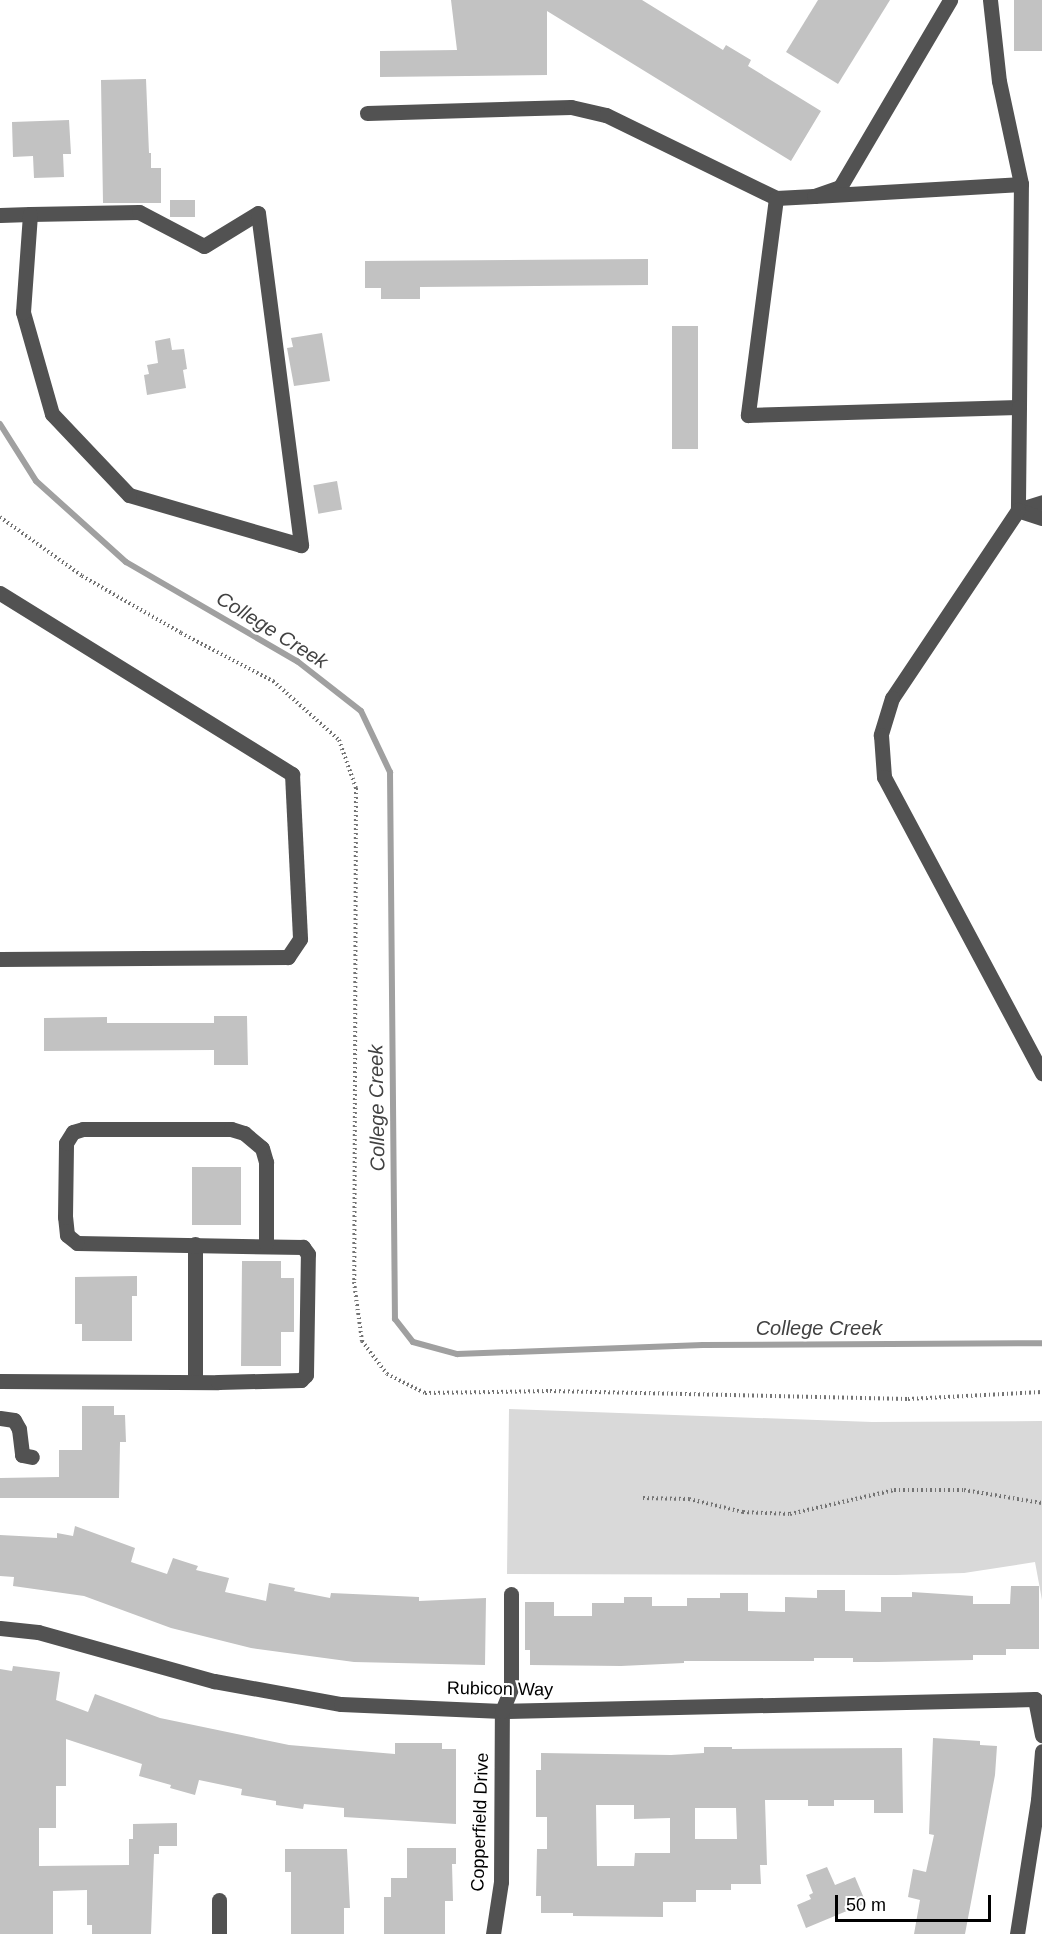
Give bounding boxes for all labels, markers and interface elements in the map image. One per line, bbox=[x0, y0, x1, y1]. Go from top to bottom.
water label: College Creek bbox=[212, 586, 332, 674]
water label: College Creek bbox=[364, 1044, 390, 1172]
water label: College Creek bbox=[756, 1316, 882, 1340]
street label: Rubicon Way bbox=[447, 1677, 553, 1701]
street label: Copperfield Drive bbox=[467, 1752, 493, 1892]
scale bar bbox=[838, 1883, 994, 1921]
text: 50 m bbox=[846, 1895, 886, 1915]

